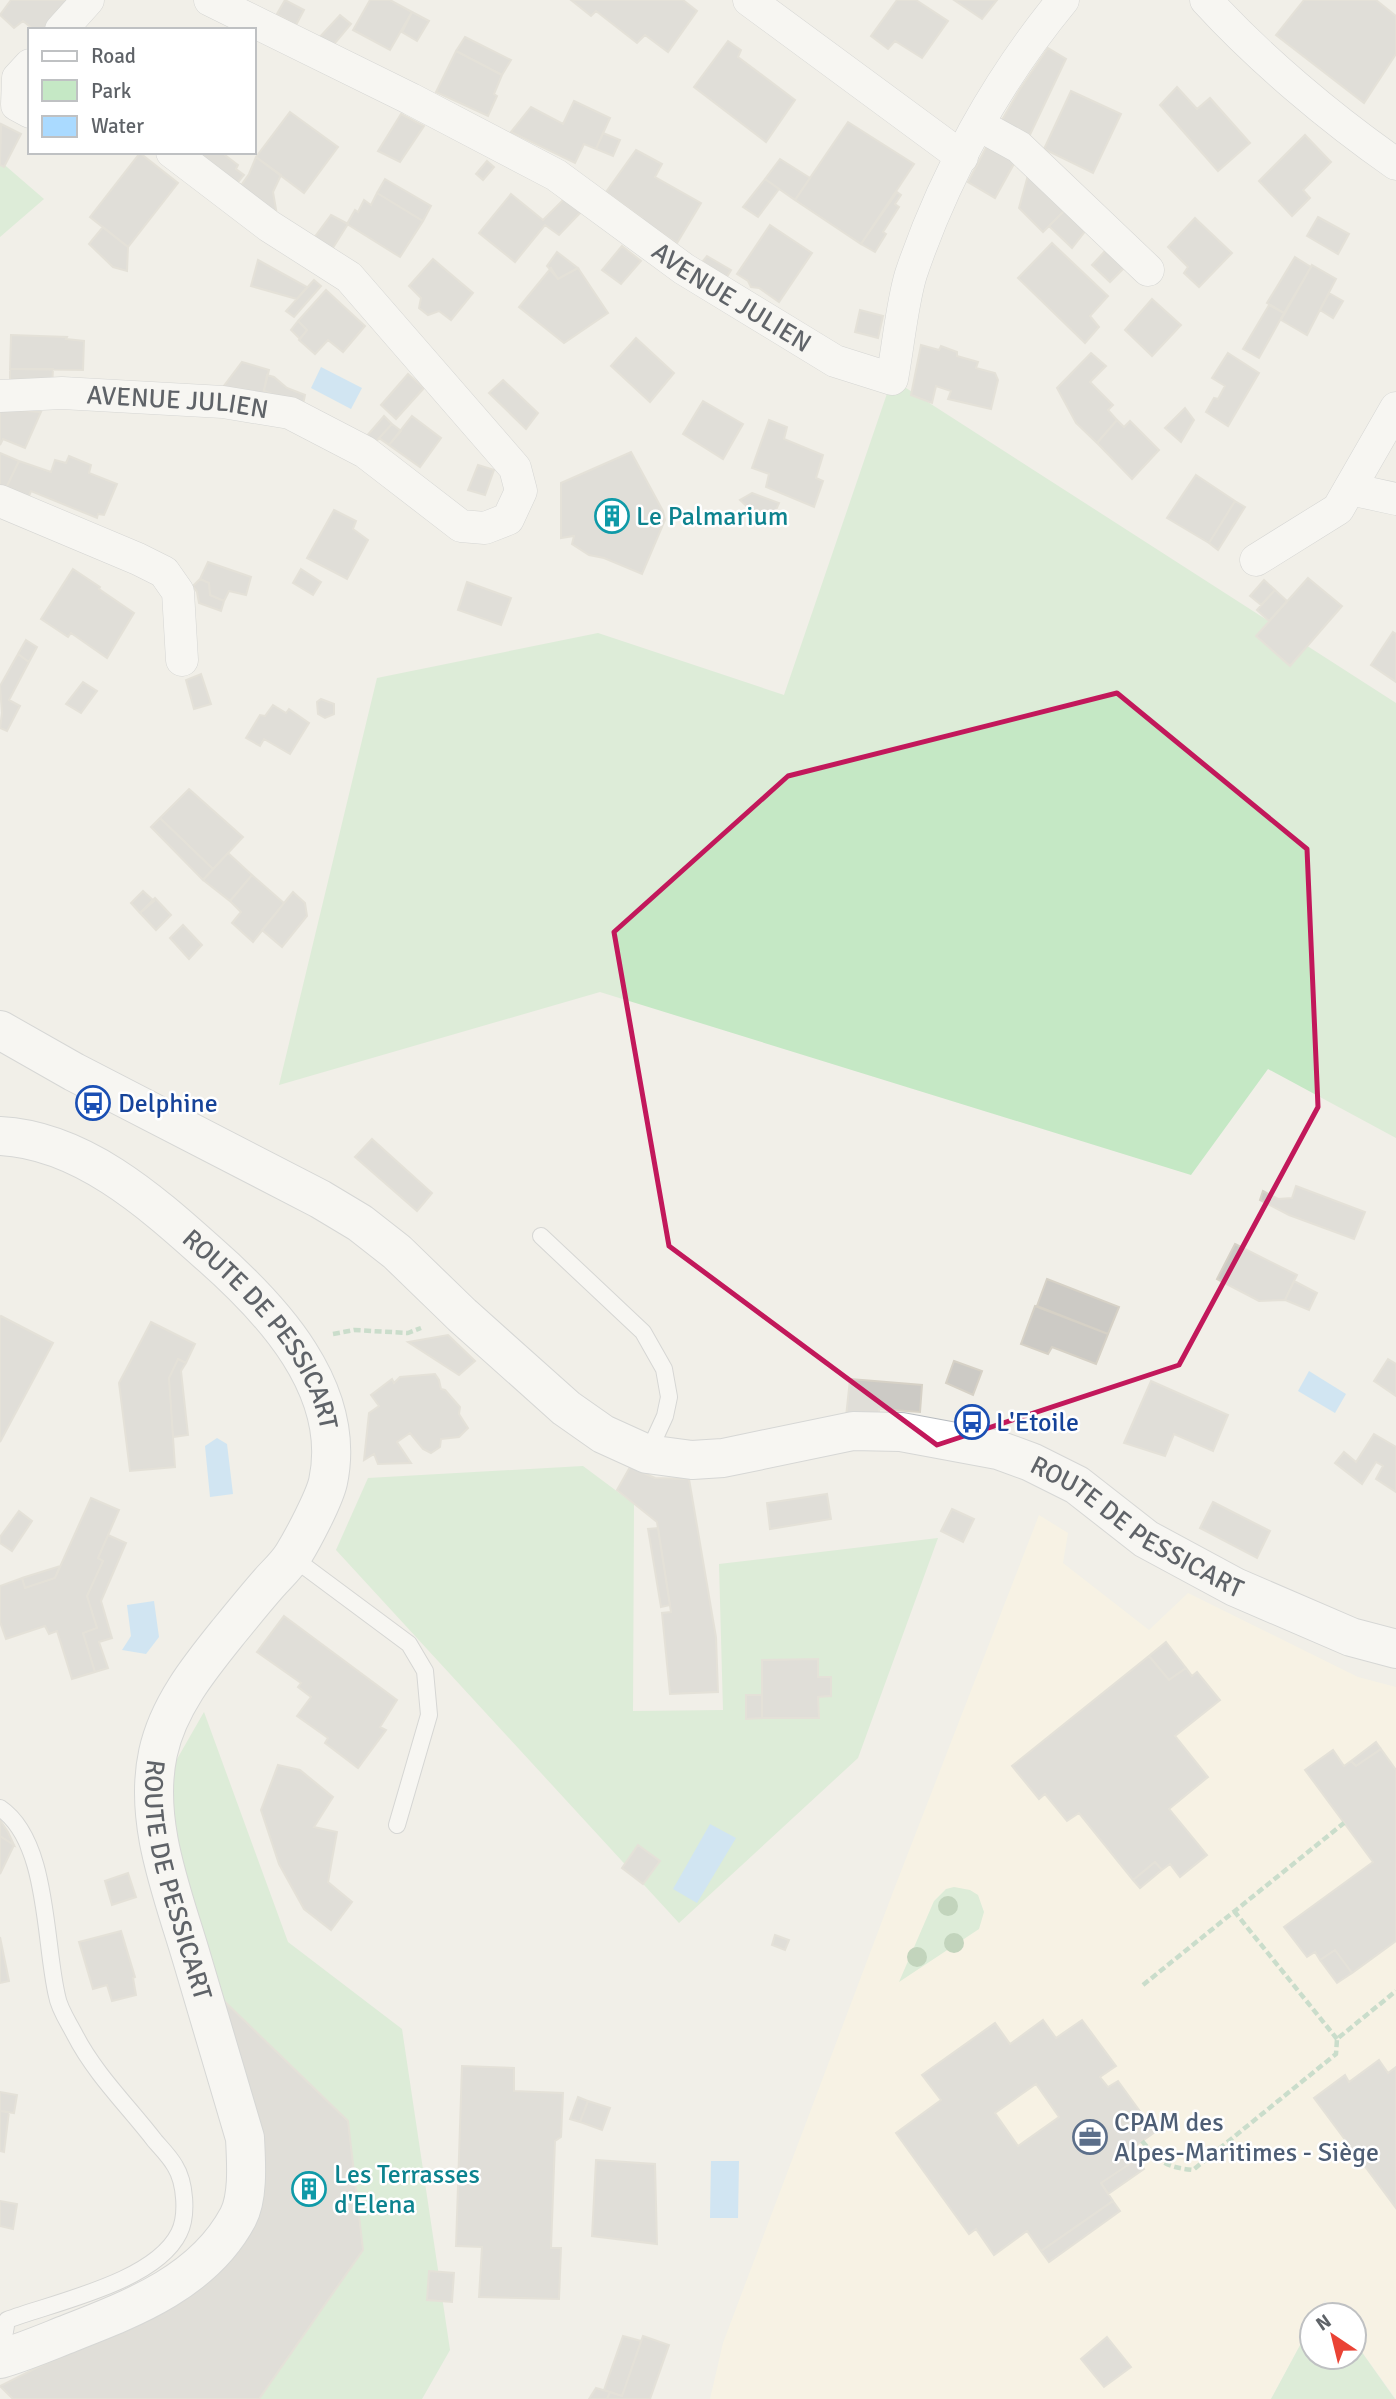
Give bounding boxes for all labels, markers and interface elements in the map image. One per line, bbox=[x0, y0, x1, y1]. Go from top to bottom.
legend bbox=[28, 28, 256, 154]
text: Road bbox=[91, 43, 136, 69]
text: Park bbox=[91, 78, 132, 104]
text: Water bbox=[91, 113, 144, 139]
street label: AVENUE JULIEN bbox=[645, 236, 817, 360]
street label: AVENUE JULIEN bbox=[86, 379, 271, 426]
building icon: Le Palmarium bbox=[593, 497, 631, 535]
place label: Le Palmarium bbox=[636, 501, 789, 533]
bus stop icon: Delphine bbox=[74, 1084, 112, 1122]
place label: Delphine bbox=[118, 1088, 218, 1120]
street label: ROUTE DE PESSICART bbox=[176, 1223, 344, 1432]
bus stop icon: L'Etoile bbox=[953, 1403, 991, 1441]
place label: L'Etoile bbox=[996, 1407, 1079, 1439]
street label: ROUTE DE PESSICART bbox=[1025, 1449, 1248, 1606]
street label: ROUTE DE PESSICART bbox=[137, 1758, 218, 2004]
place label: CPAM des Alpes-Maritimes - Siège bbox=[1114, 2107, 1379, 2169]
office icon: CPAM des Alpes-Maritimes - Siège bbox=[1071, 2118, 1109, 2156]
place label: Les Terrasses d'Elena bbox=[334, 2159, 480, 2221]
building icon: Les Terrasses d'Elena bbox=[290, 2170, 328, 2208]
north arrow bbox=[1298, 2301, 1368, 2371]
text: N bbox=[1312, 2309, 1336, 2337]

